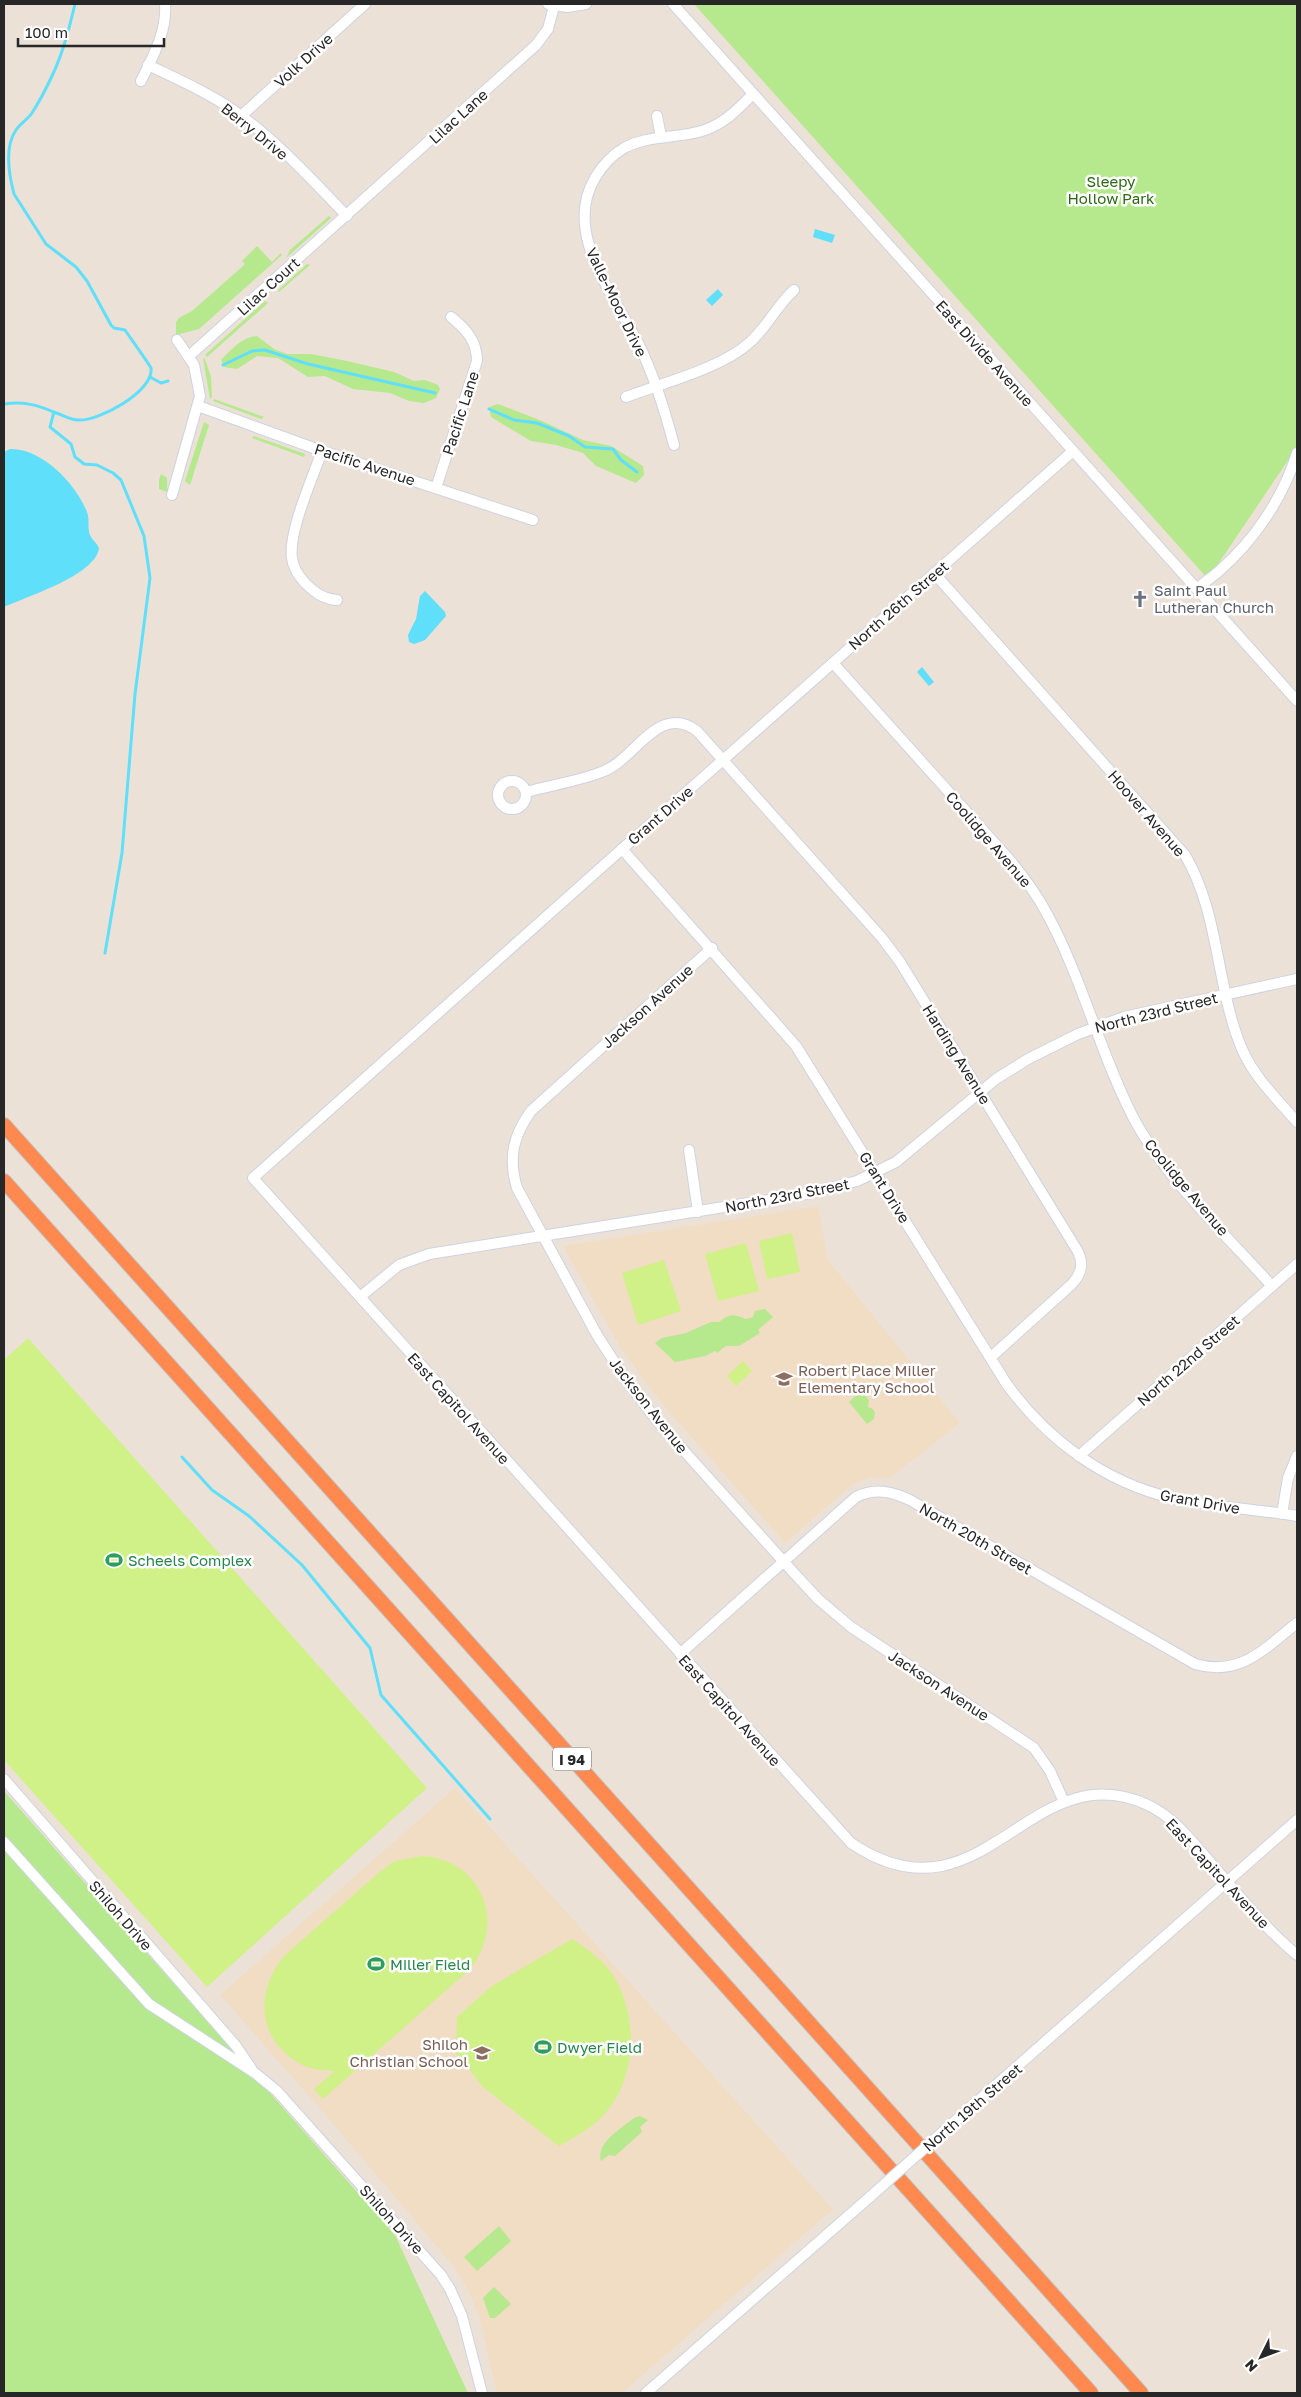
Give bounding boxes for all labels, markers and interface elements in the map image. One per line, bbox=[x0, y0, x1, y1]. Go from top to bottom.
scale bar bbox=[18, 15, 164, 47]
text: 100 m bbox=[25, 23, 68, 41]
street label: Volk Drive bbox=[270, 29, 336, 91]
street label: Lilac Lane bbox=[425, 85, 491, 147]
street label: Berry Drive bbox=[218, 99, 292, 163]
park label: Sleepy Hollow Park bbox=[1067, 172, 1155, 207]
street label: Valle-Moor Drive bbox=[583, 245, 651, 360]
street label: Lilac Court bbox=[233, 253, 303, 319]
street label: East Divide Avenue bbox=[933, 296, 1038, 410]
street label: Pacific Lane bbox=[438, 369, 482, 457]
street label: Pacific Avenue bbox=[312, 439, 418, 489]
street label: North 26th Street bbox=[844, 557, 952, 653]
place label: Saint Paul Lutheran Church bbox=[1154, 581, 1274, 616]
church icon: Saint Paul Lutheran Church bbox=[1130, 589, 1150, 609]
street label: Hoover Avenue bbox=[1105, 766, 1190, 860]
street label: Grant Drive bbox=[624, 782, 697, 848]
street label: Coolidge Avenue bbox=[943, 787, 1036, 891]
street label: Jackson Avenue bbox=[598, 960, 696, 1052]
street label: North 23rd Street bbox=[1093, 988, 1219, 1036]
street label: Harding Avenue bbox=[919, 1001, 995, 1107]
street label: Coolidge Avenue bbox=[1141, 1135, 1233, 1239]
street label: Grant Drive bbox=[856, 1148, 914, 1226]
street label: North 23rd Street bbox=[723, 1174, 851, 1216]
street label: North 22nd Street bbox=[1133, 1311, 1243, 1409]
street label: East Capitol Avenue bbox=[404, 1349, 514, 1468]
street label: Jackson Avenue bbox=[606, 1354, 692, 1457]
place label: Robert Place Miller Elementary School bbox=[798, 1361, 936, 1396]
school or university icon: Robert Place Miller Elementary School bbox=[774, 1369, 794, 1389]
street label: Grant Drive bbox=[1159, 1485, 1242, 1517]
street label: North 20th Street bbox=[917, 1498, 1035, 1578]
sports icon: Scheels Complex bbox=[104, 1550, 124, 1570]
place label: Scheels Complex bbox=[128, 1551, 252, 1569]
street label: Jackson Avenue bbox=[885, 1646, 993, 1724]
street label: East Capitol Avenue bbox=[675, 1651, 785, 1770]
road number: I 94 bbox=[553, 1748, 591, 1770]
street label: East Capitol Avenue bbox=[1162, 1814, 1274, 1932]
street label: Shiloh Drive bbox=[86, 1876, 156, 1954]
sports icon: Miller Field bbox=[366, 1954, 386, 1974]
place label: Miller Field bbox=[390, 1955, 470, 1973]
place label: Shiloh Christian School bbox=[349, 2035, 468, 2070]
sports icon: Dwyer Field bbox=[533, 2037, 553, 2057]
place label: Dwyer Field bbox=[557, 2038, 642, 2056]
school or university icon: Shiloh Christian School bbox=[472, 2043, 492, 2063]
street label: North 19th Street bbox=[919, 2059, 1025, 2155]
street label: Shiloh Drive bbox=[356, 2181, 428, 2257]
north arrow bbox=[1236, 2332, 1286, 2382]
text: N bbox=[1241, 2356, 1261, 2376]

